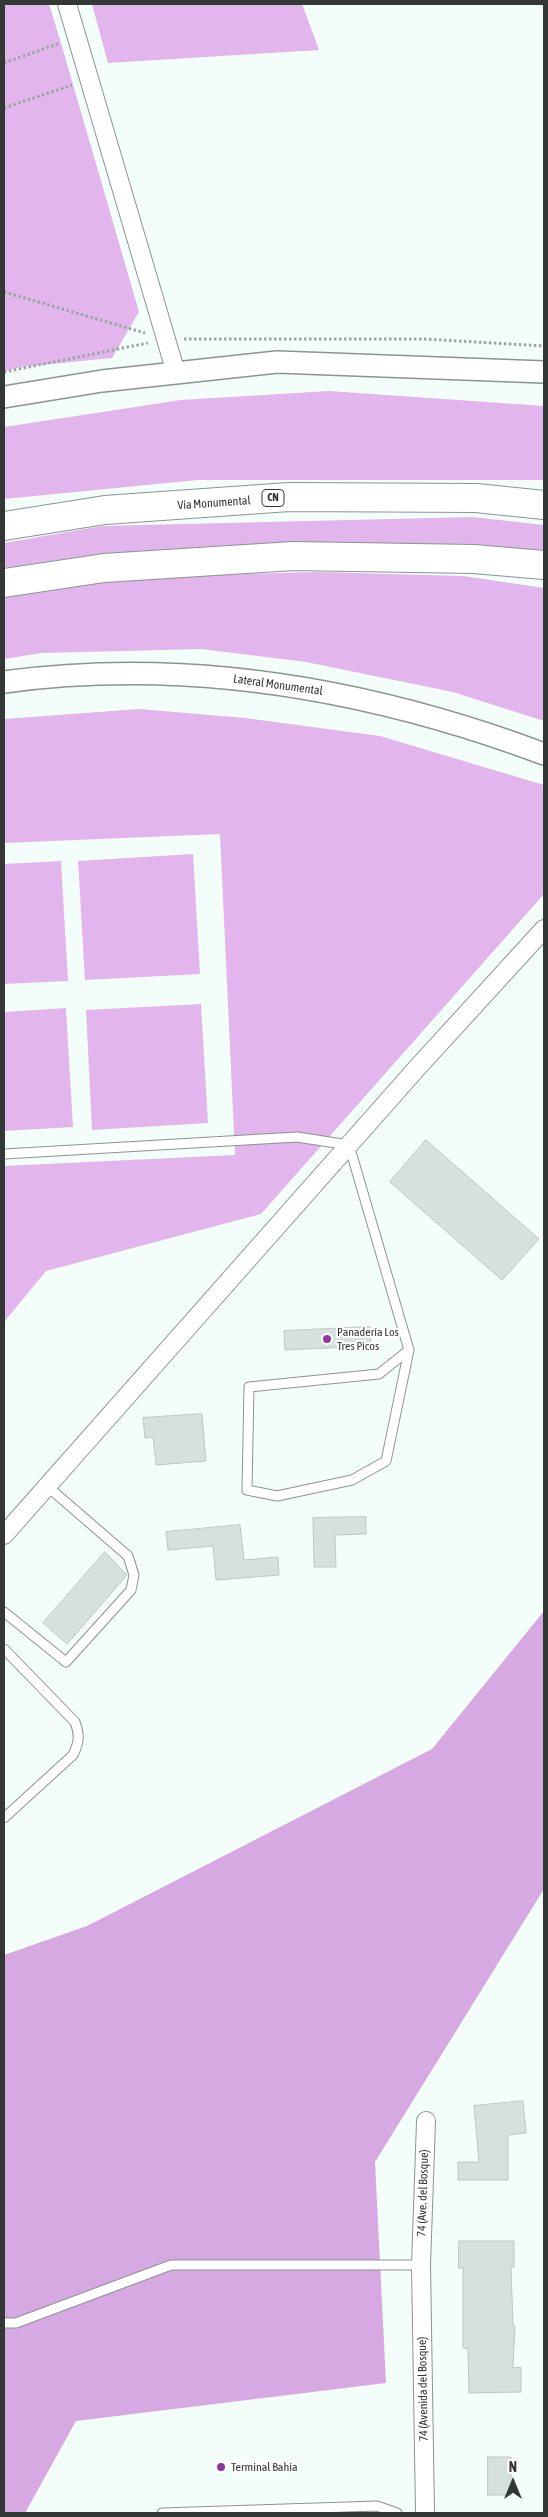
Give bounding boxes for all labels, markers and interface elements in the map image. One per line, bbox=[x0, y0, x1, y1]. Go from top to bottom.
road number: CN bbox=[262, 489, 284, 506]
street label: Vía Monumental bbox=[177, 493, 251, 513]
street label: Lateral Monumental bbox=[232, 672, 324, 698]
place label: Panadería Los Tres Picos bbox=[337, 1325, 399, 1353]
marker: Panadería Los Tres Picos bbox=[321, 1333, 333, 1345]
street label: 74 (Ave. del Bosque) bbox=[414, 2149, 432, 2237]
street label: 74 (Avenida del Bosque) bbox=[415, 2336, 431, 2442]
north arrow bbox=[488, 2457, 538, 2507]
text: N bbox=[509, 2459, 517, 2475]
place label: Terminal Bahía bbox=[231, 2460, 298, 2474]
marker: Terminal Bahía bbox=[215, 2461, 227, 2473]

